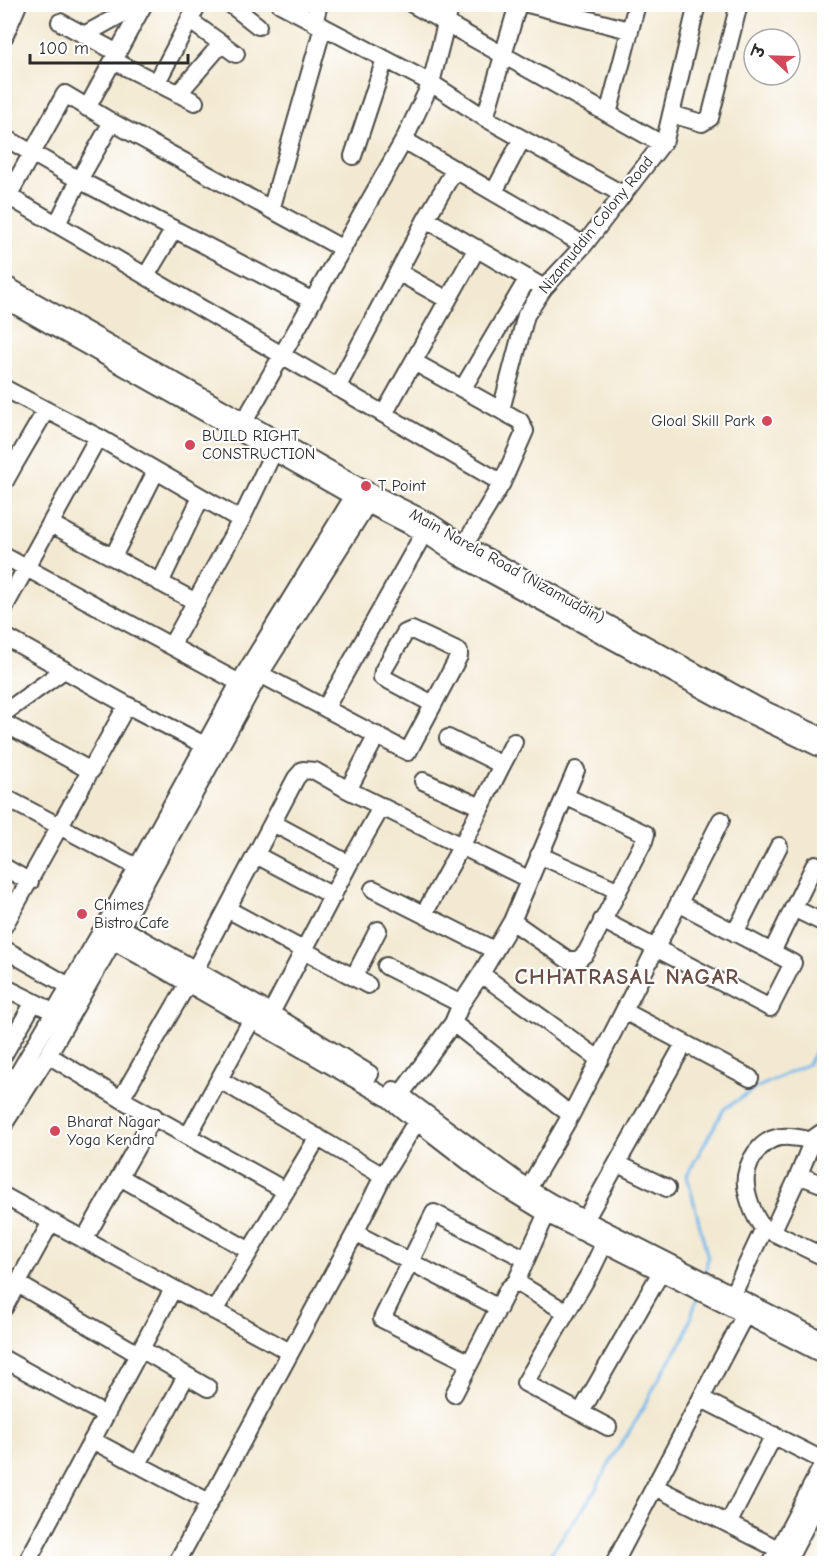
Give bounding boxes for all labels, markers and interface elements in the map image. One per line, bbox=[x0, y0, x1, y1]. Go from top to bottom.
scale bar bbox=[30, 27, 188, 65]
north arrow bbox=[742, 27, 802, 87]
text: 100 m bbox=[39, 38, 89, 59]
text: उ bbox=[748, 42, 770, 62]
street label: Nizamuddin Colony Road bbox=[535, 153, 657, 297]
place label: Gloal Skill Park bbox=[651, 412, 755, 430]
marker: Gloal Skill Park bbox=[760, 414, 774, 428]
place label: BUILD RIGHT CONSTRUCTION bbox=[202, 427, 315, 463]
marker: BUILD RIGHT CONSTRUCTION bbox=[183, 438, 197, 452]
place label: T Point bbox=[378, 477, 426, 495]
marker: T Point bbox=[359, 479, 373, 493]
street label: Main Narela Road (Nizamuddin) bbox=[406, 505, 608, 627]
place label: Chimes Bistro Cafe bbox=[94, 896, 169, 932]
marker: Chimes Bistro Cafe bbox=[75, 907, 89, 921]
district label: CHHATRASAL NAGAR bbox=[514, 964, 740, 990]
place label: Bharat Nagar Yoga Kendra bbox=[67, 1113, 160, 1149]
marker: Bharat Nagar Yoga Kendra bbox=[48, 1124, 62, 1138]

